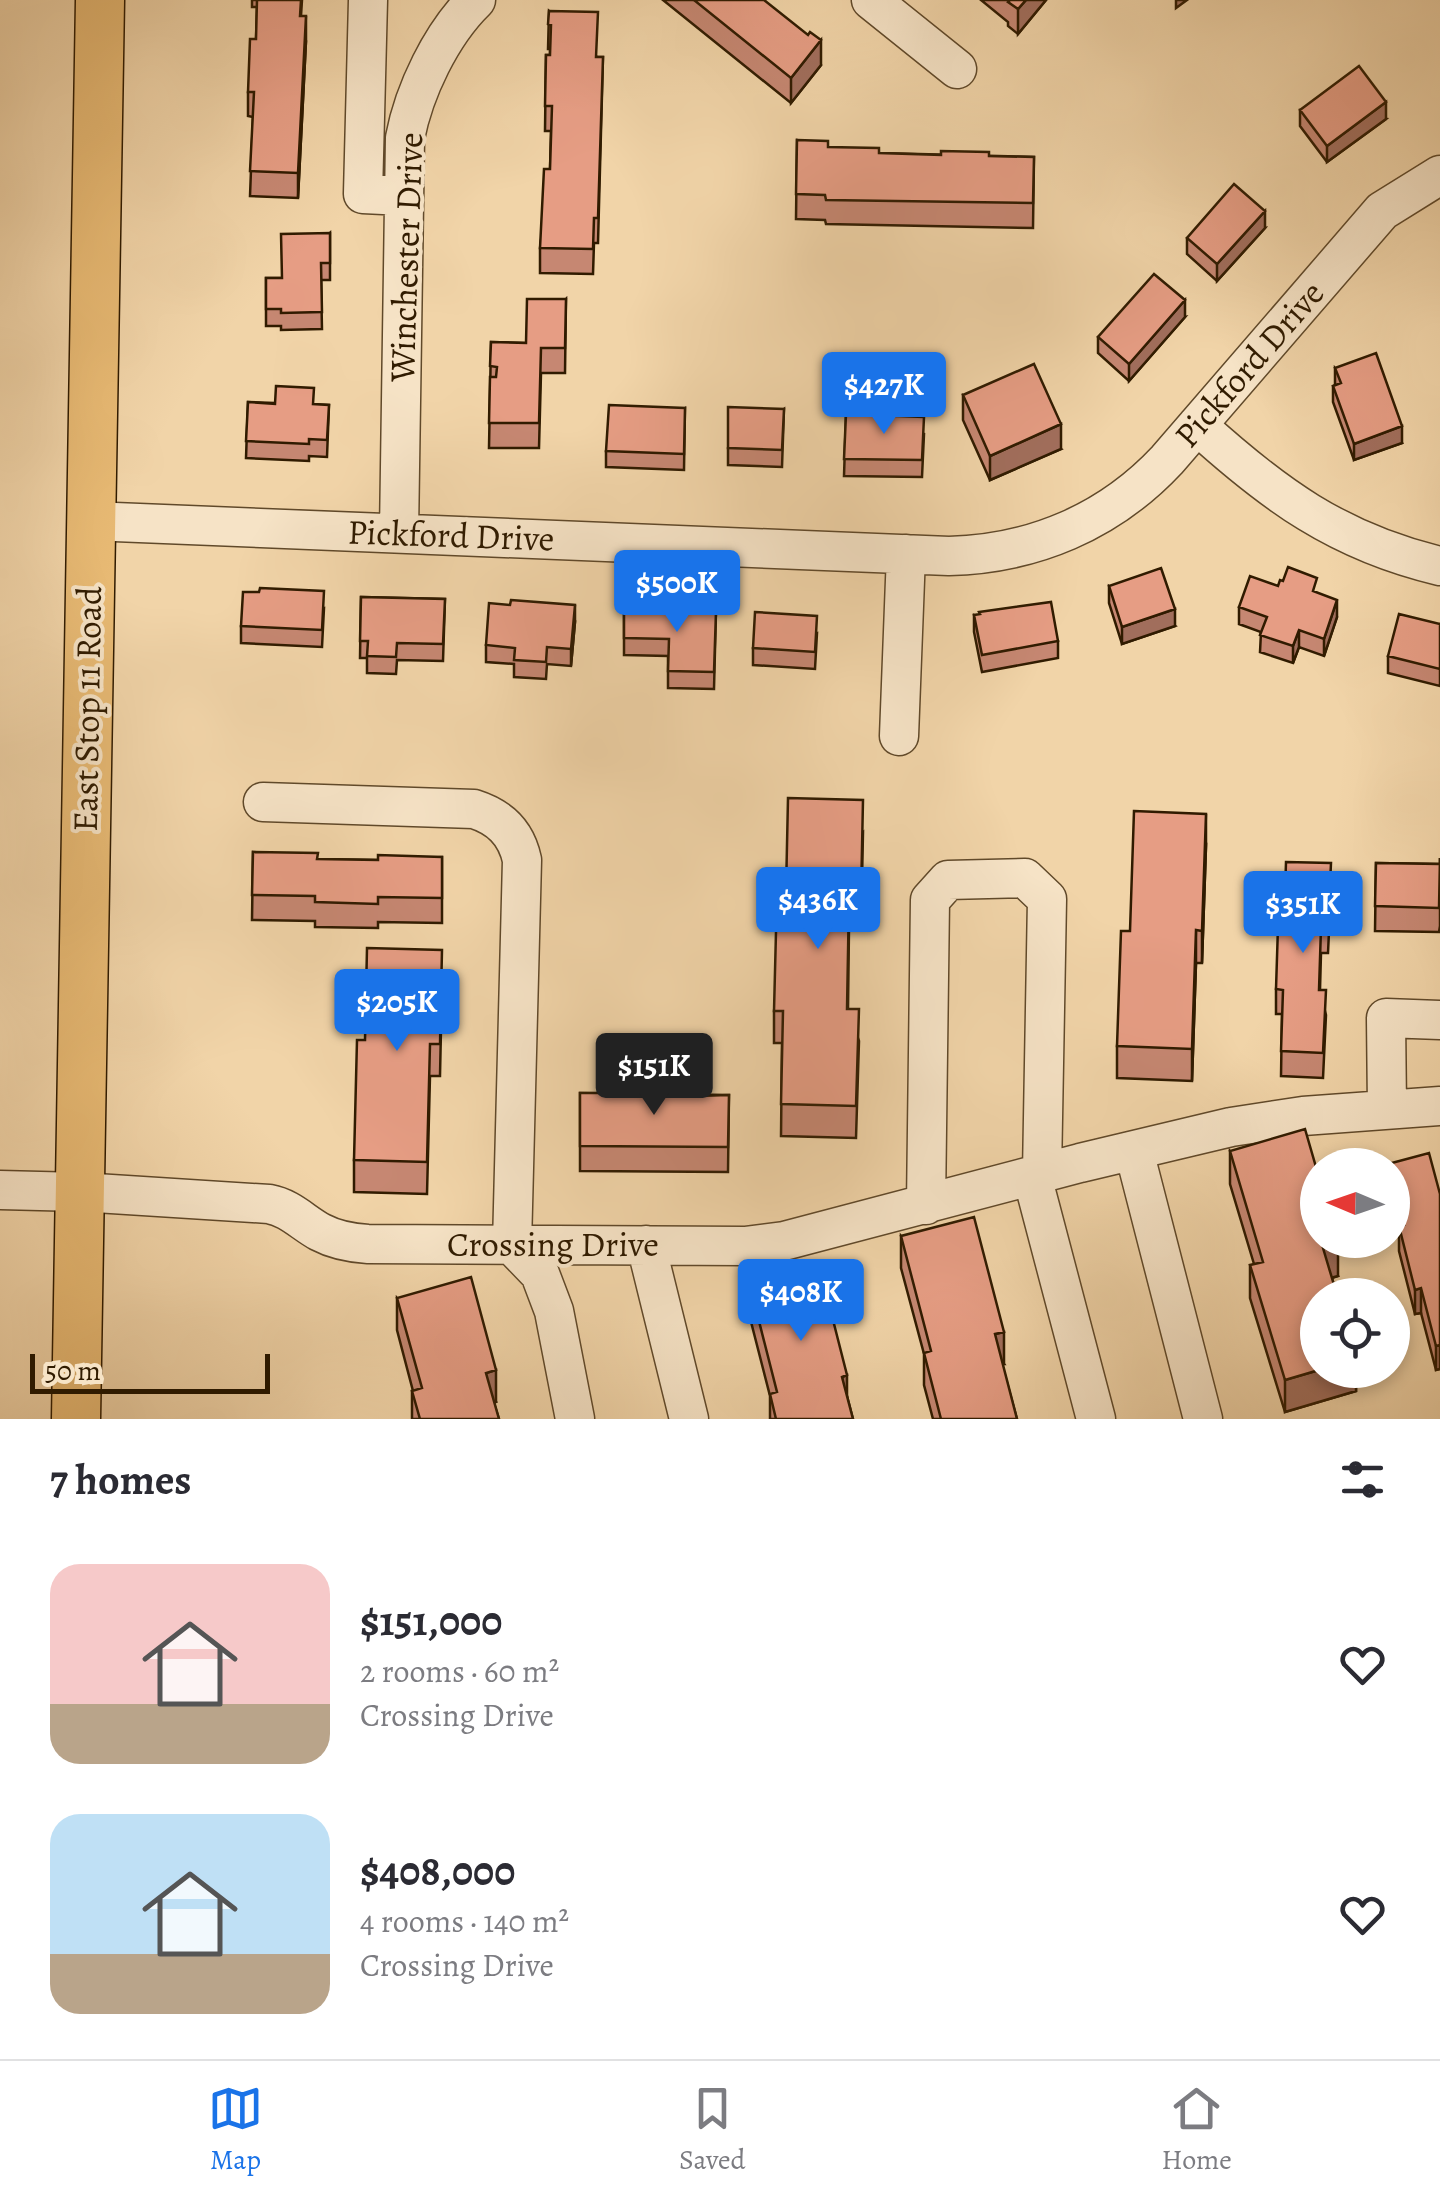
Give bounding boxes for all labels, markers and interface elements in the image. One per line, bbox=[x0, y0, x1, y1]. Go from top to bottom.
street label: Winchester Drive bbox=[378, 131, 434, 384]
street label: Pickford Drive bbox=[1163, 270, 1335, 458]
pin: $427K bbox=[814, 352, 954, 437]
text: $427K bbox=[844, 362, 924, 406]
street label: Pickford Drive bbox=[347, 507, 555, 563]
pin: $500K bbox=[607, 550, 747, 635]
text: $500K bbox=[636, 560, 718, 604]
street label: East Stop 11 Road bbox=[61, 586, 113, 832]
pin: $436K bbox=[748, 867, 888, 952]
pin: $351K bbox=[1233, 871, 1373, 956]
text: $436K bbox=[778, 877, 858, 921]
text: $351K bbox=[1266, 881, 1340, 925]
pin: $205K bbox=[327, 969, 467, 1054]
text: $205K bbox=[356, 979, 438, 1023]
pin: $151K bbox=[584, 1033, 724, 1118]
text: $151K bbox=[618, 1043, 690, 1087]
north arrow bbox=[1300, 1148, 1410, 1258]
map controls bbox=[1300, 1148, 1410, 1388]
street label: Crossing Drive bbox=[447, 1220, 659, 1268]
pin: $408K bbox=[731, 1259, 871, 1344]
text: $408K bbox=[760, 1269, 842, 1313]
button: locate bbox=[1300, 1278, 1410, 1388]
scale bar bbox=[30, 1349, 270, 1394]
text: 50 m bbox=[45, 1352, 101, 1390]
text: 7 homes bbox=[50, 1451, 191, 1508]
icon: filters bbox=[1335, 1452, 1390, 1507]
text: $151,000 bbox=[360, 1592, 502, 1649]
icon: home bbox=[130, 1604, 250, 1724]
icon: heart bbox=[1335, 1637, 1390, 1692]
text: 2 rooms · 60 m² bbox=[360, 1649, 559, 1693]
text: Crossing Drive bbox=[360, 1693, 554, 1737]
text: $408,000 bbox=[360, 1842, 515, 1899]
icon: home bbox=[130, 1854, 250, 1974]
icon: heart bbox=[1335, 1887, 1390, 1942]
text: 4 rooms · 140 m² bbox=[360, 1899, 569, 1943]
text: Crossing Drive bbox=[360, 1943, 554, 1987]
tab: Map bbox=[208, 2081, 263, 2179]
tab: Saved bbox=[679, 2081, 746, 2179]
tab: Home bbox=[1162, 2081, 1232, 2179]

